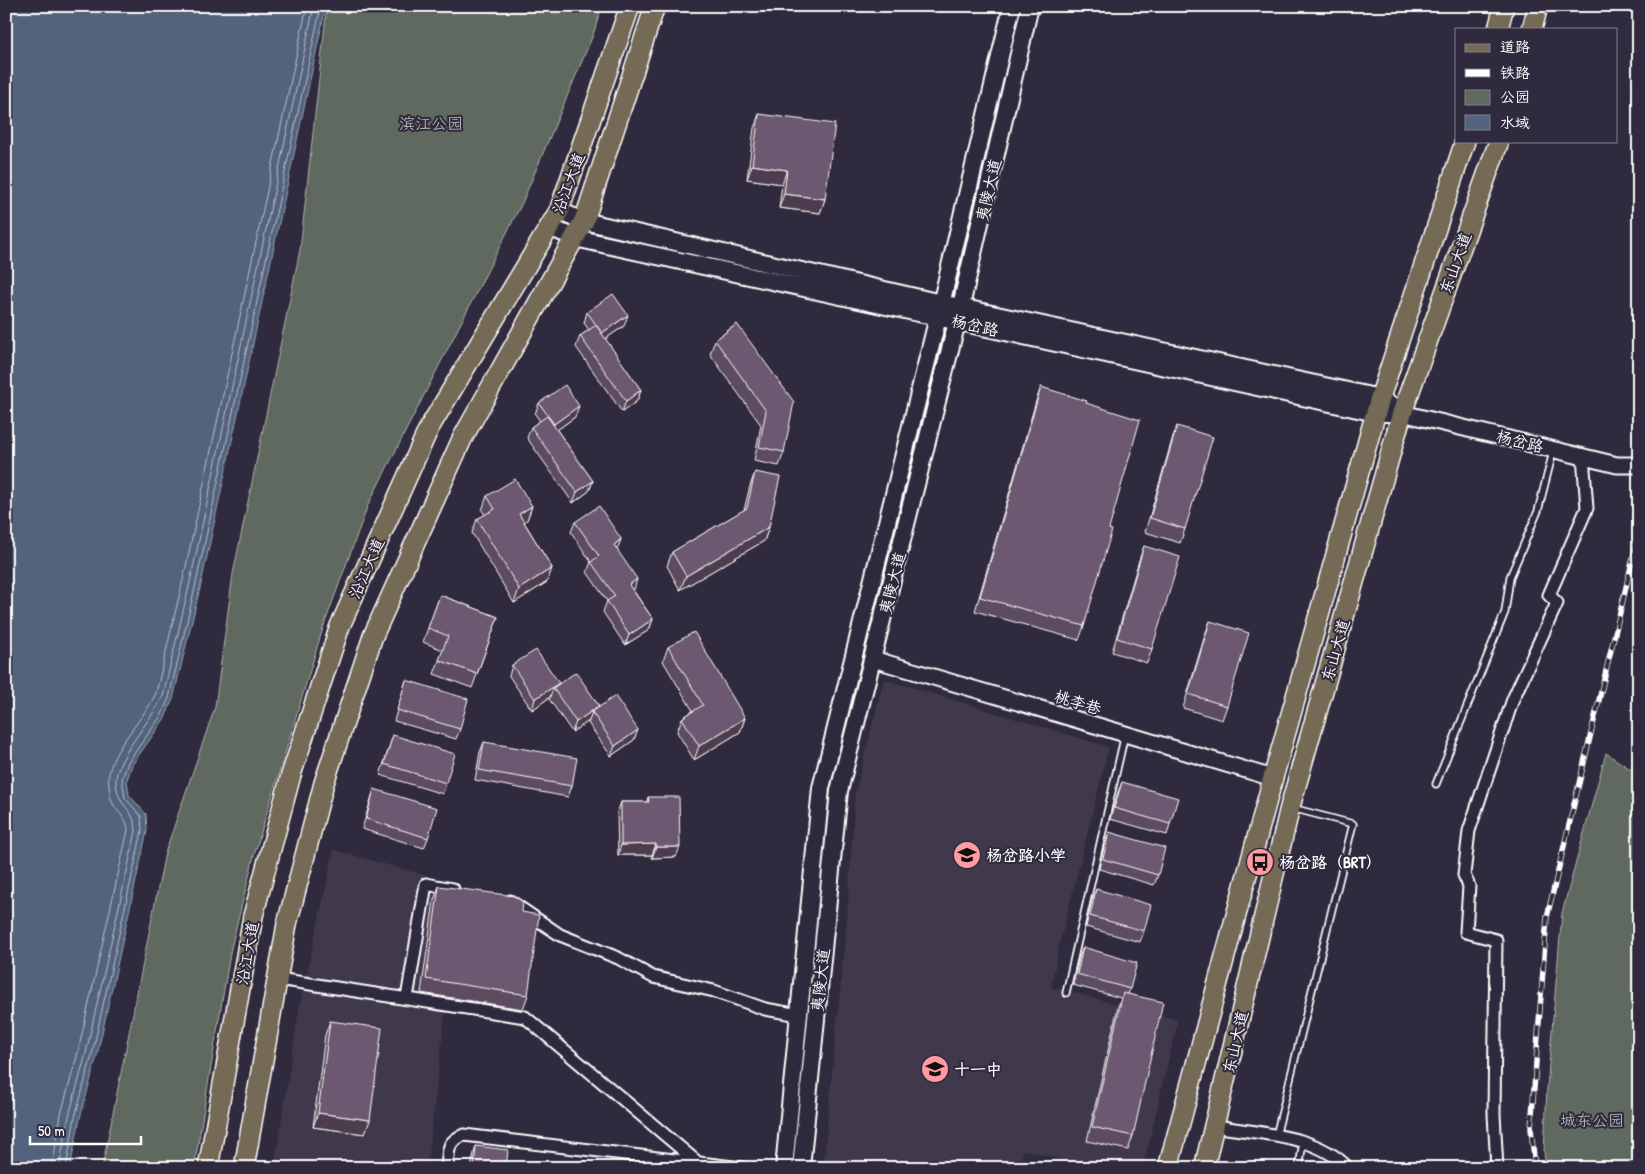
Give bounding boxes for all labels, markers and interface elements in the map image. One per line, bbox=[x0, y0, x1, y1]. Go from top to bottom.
legend bbox=[1455, 28, 1618, 142]
text: 道路 bbox=[1500, 36, 1530, 57]
text: 铁路 bbox=[1500, 62, 1530, 83]
text: 公园 bbox=[1500, 86, 1530, 107]
park label: 滨江公园 bbox=[399, 112, 463, 134]
text: 水域 bbox=[1500, 112, 1530, 133]
street label: 沿江大道 bbox=[546, 149, 590, 217]
street label: 夷陵大道 bbox=[970, 156, 1006, 224]
street label: 东山大道 bbox=[1434, 229, 1476, 297]
street label: 杨岔路 bbox=[949, 309, 1001, 341]
street label: 杨岔路 bbox=[1494, 425, 1546, 457]
street label: 沿江大道 bbox=[343, 534, 389, 602]
street label: 夷陵大道 bbox=[874, 549, 910, 617]
street label: 东山大道 bbox=[1316, 616, 1354, 684]
street label: 桃李巷 bbox=[1052, 684, 1104, 720]
school or university icon: 杨岔路小学 bbox=[952, 840, 982, 870]
place label: 杨岔路小学 bbox=[986, 844, 1066, 866]
bus stop icon: 杨岔路（BRT） bbox=[1245, 847, 1275, 877]
place label: 杨岔路（BRT） bbox=[1279, 851, 1382, 873]
street label: 沿江大道 bbox=[231, 920, 263, 986]
street label: 夷陵大道 bbox=[806, 947, 834, 1013]
street label: 东山大道 bbox=[1217, 1008, 1253, 1076]
school or university icon: 十一中 bbox=[920, 1054, 950, 1084]
place label: 十一中 bbox=[954, 1058, 1002, 1080]
park label: 城东公园 bbox=[1560, 1109, 1624, 1131]
scale bar bbox=[30, 1114, 141, 1146]
text: 50 m bbox=[38, 1120, 65, 1141]

